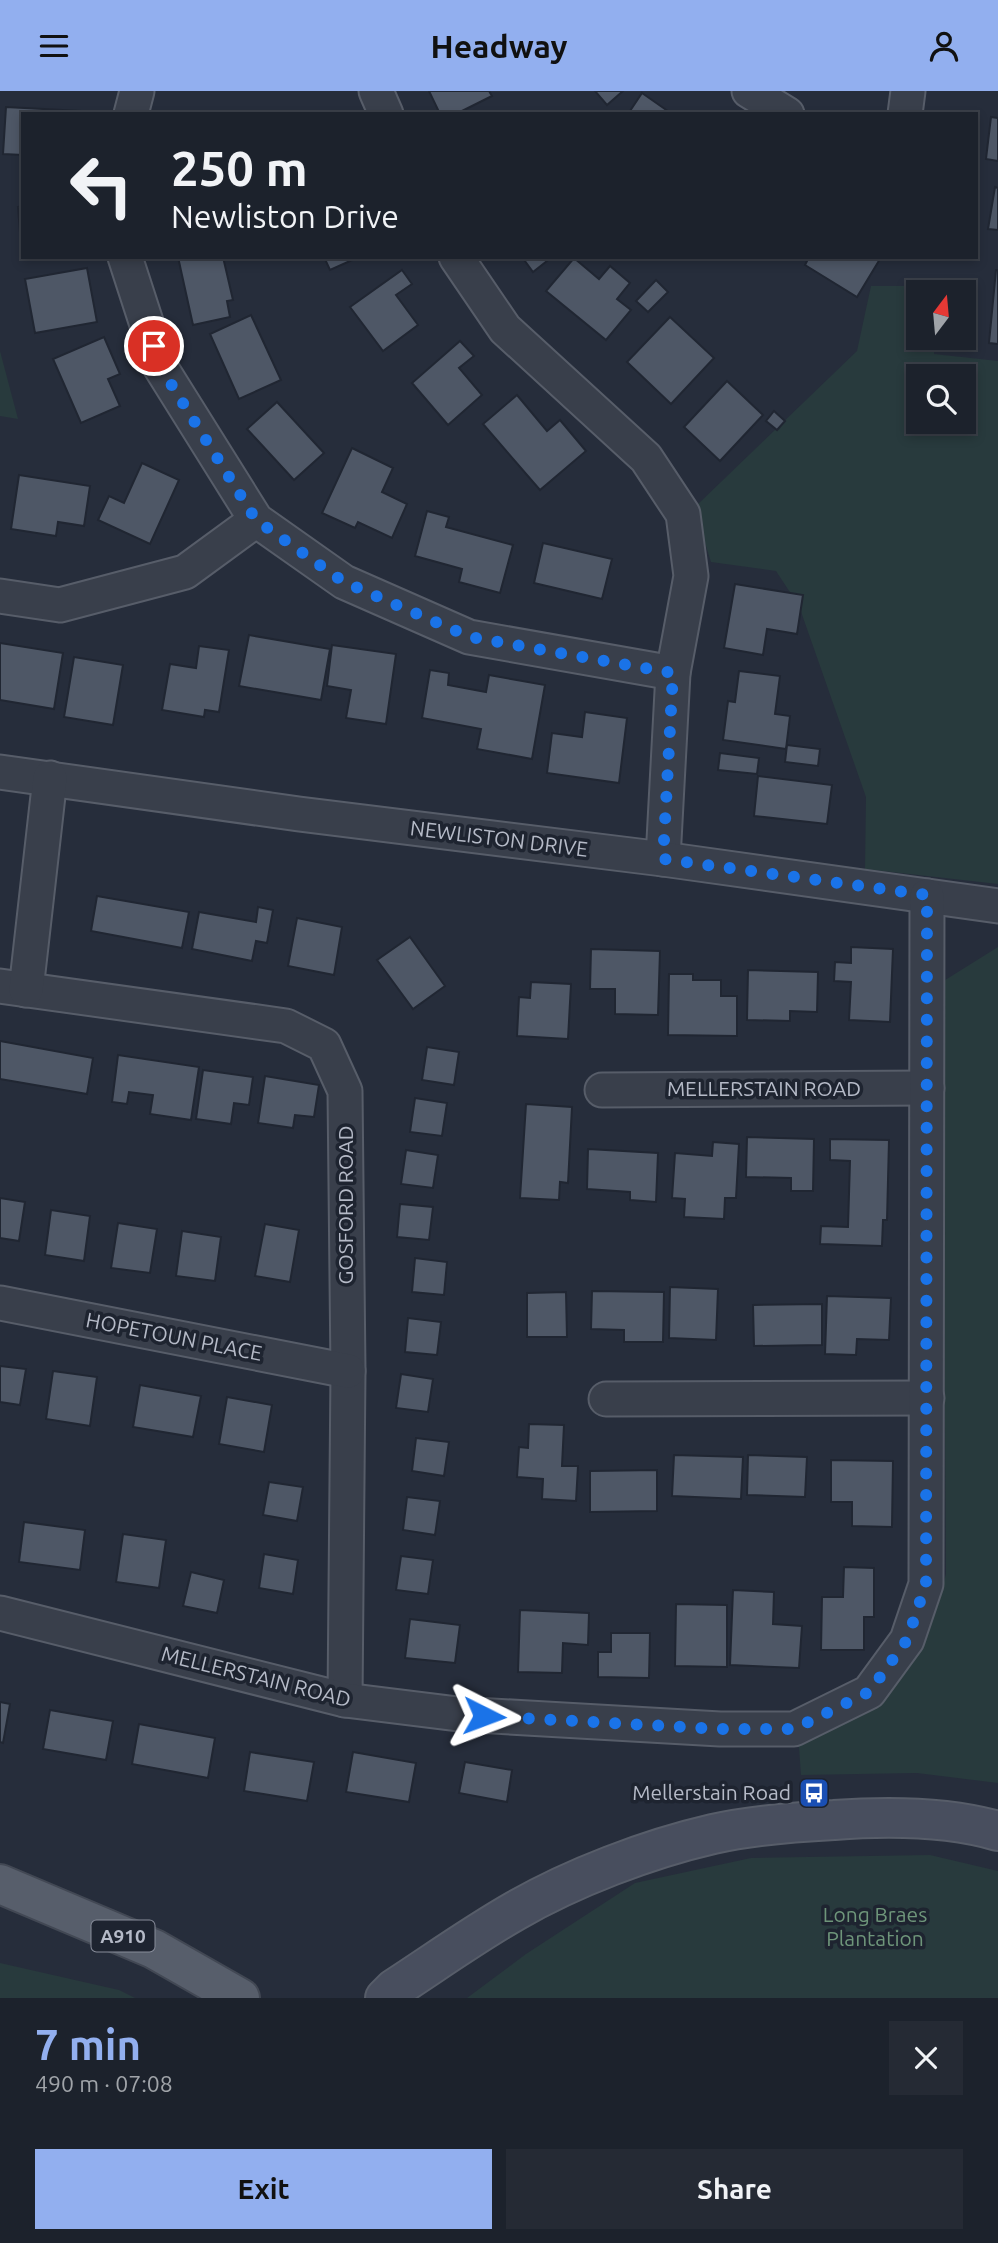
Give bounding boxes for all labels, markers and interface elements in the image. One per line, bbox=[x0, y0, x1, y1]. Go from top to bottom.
icon: menu bbox=[35, 27, 73, 65]
icon: person bbox=[925, 27, 963, 65]
text: Headway bbox=[430, 28, 568, 64]
icon: left bbox=[56, 140, 147, 231]
text: 250 m bbox=[171, 140, 308, 195]
text: Newliston Drive bbox=[171, 198, 399, 234]
north arrow bbox=[906, 280, 976, 350]
map controls bbox=[906, 280, 976, 434]
pin bbox=[124, 316, 184, 376]
icon: arrive bbox=[135, 327, 173, 365]
button: search bbox=[906, 364, 976, 434]
street label: NEWLISTON DRIVE bbox=[409, 815, 589, 861]
street label: MELLERSTAIN ROAD bbox=[667, 1076, 861, 1100]
street label: GOSFORD ROAD bbox=[333, 1126, 357, 1284]
street label: HOPETOUN PLACE bbox=[84, 1307, 264, 1365]
street label: MELLERSTAIN ROAD bbox=[159, 1641, 353, 1711]
position arrow bbox=[447, 1679, 521, 1753]
bus stop icon: Mellerstain Road bbox=[797, 1776, 831, 1810]
place label: Mellerstain Road bbox=[632, 1780, 791, 1804]
park label: Long Braes Plantation bbox=[823, 1902, 927, 1950]
road number: A910 bbox=[92, 1920, 154, 1951]
text: 7 min bbox=[35, 2021, 141, 2068]
button: close bbox=[889, 2021, 963, 2095]
text: 490 m · 07:08 bbox=[35, 2071, 173, 2096]
button: Exit bbox=[35, 2149, 492, 2229]
button: Share bbox=[506, 2149, 963, 2229]

